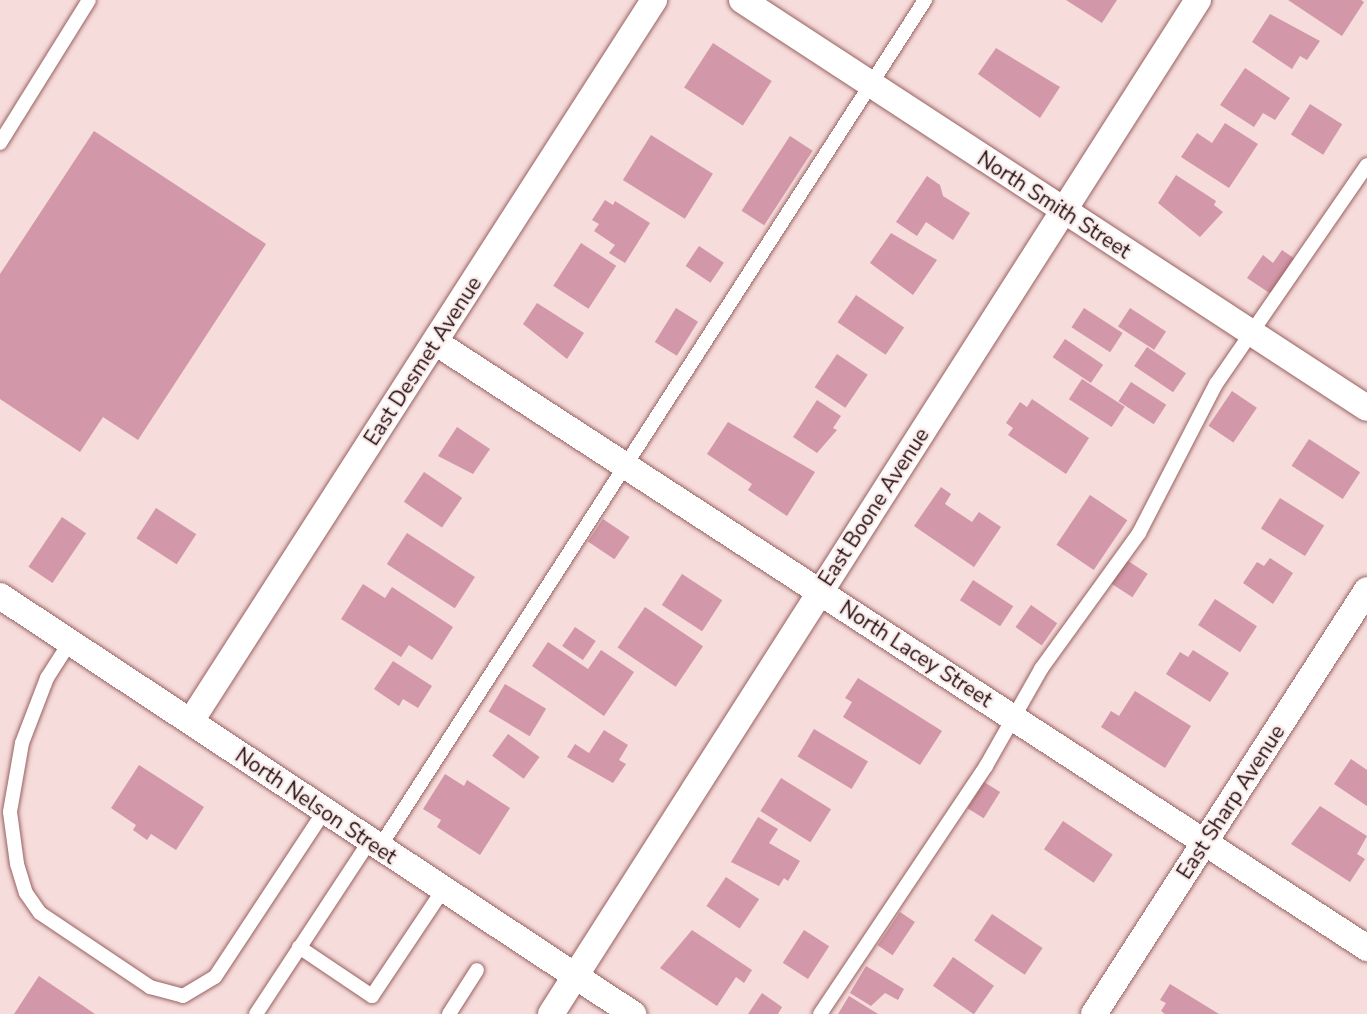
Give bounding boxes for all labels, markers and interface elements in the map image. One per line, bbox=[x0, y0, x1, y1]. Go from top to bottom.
street label: North Smith Street bbox=[973, 146, 1135, 264]
street label: East Desmet Avenue bbox=[359, 272, 487, 450]
street label: East Boone Avenue bbox=[813, 423, 935, 591]
street label: North Lacey Street bbox=[835, 595, 997, 713]
street label: East Sharp Avenue bbox=[1172, 720, 1290, 884]
street label: North Nelson Street bbox=[231, 743, 401, 869]

